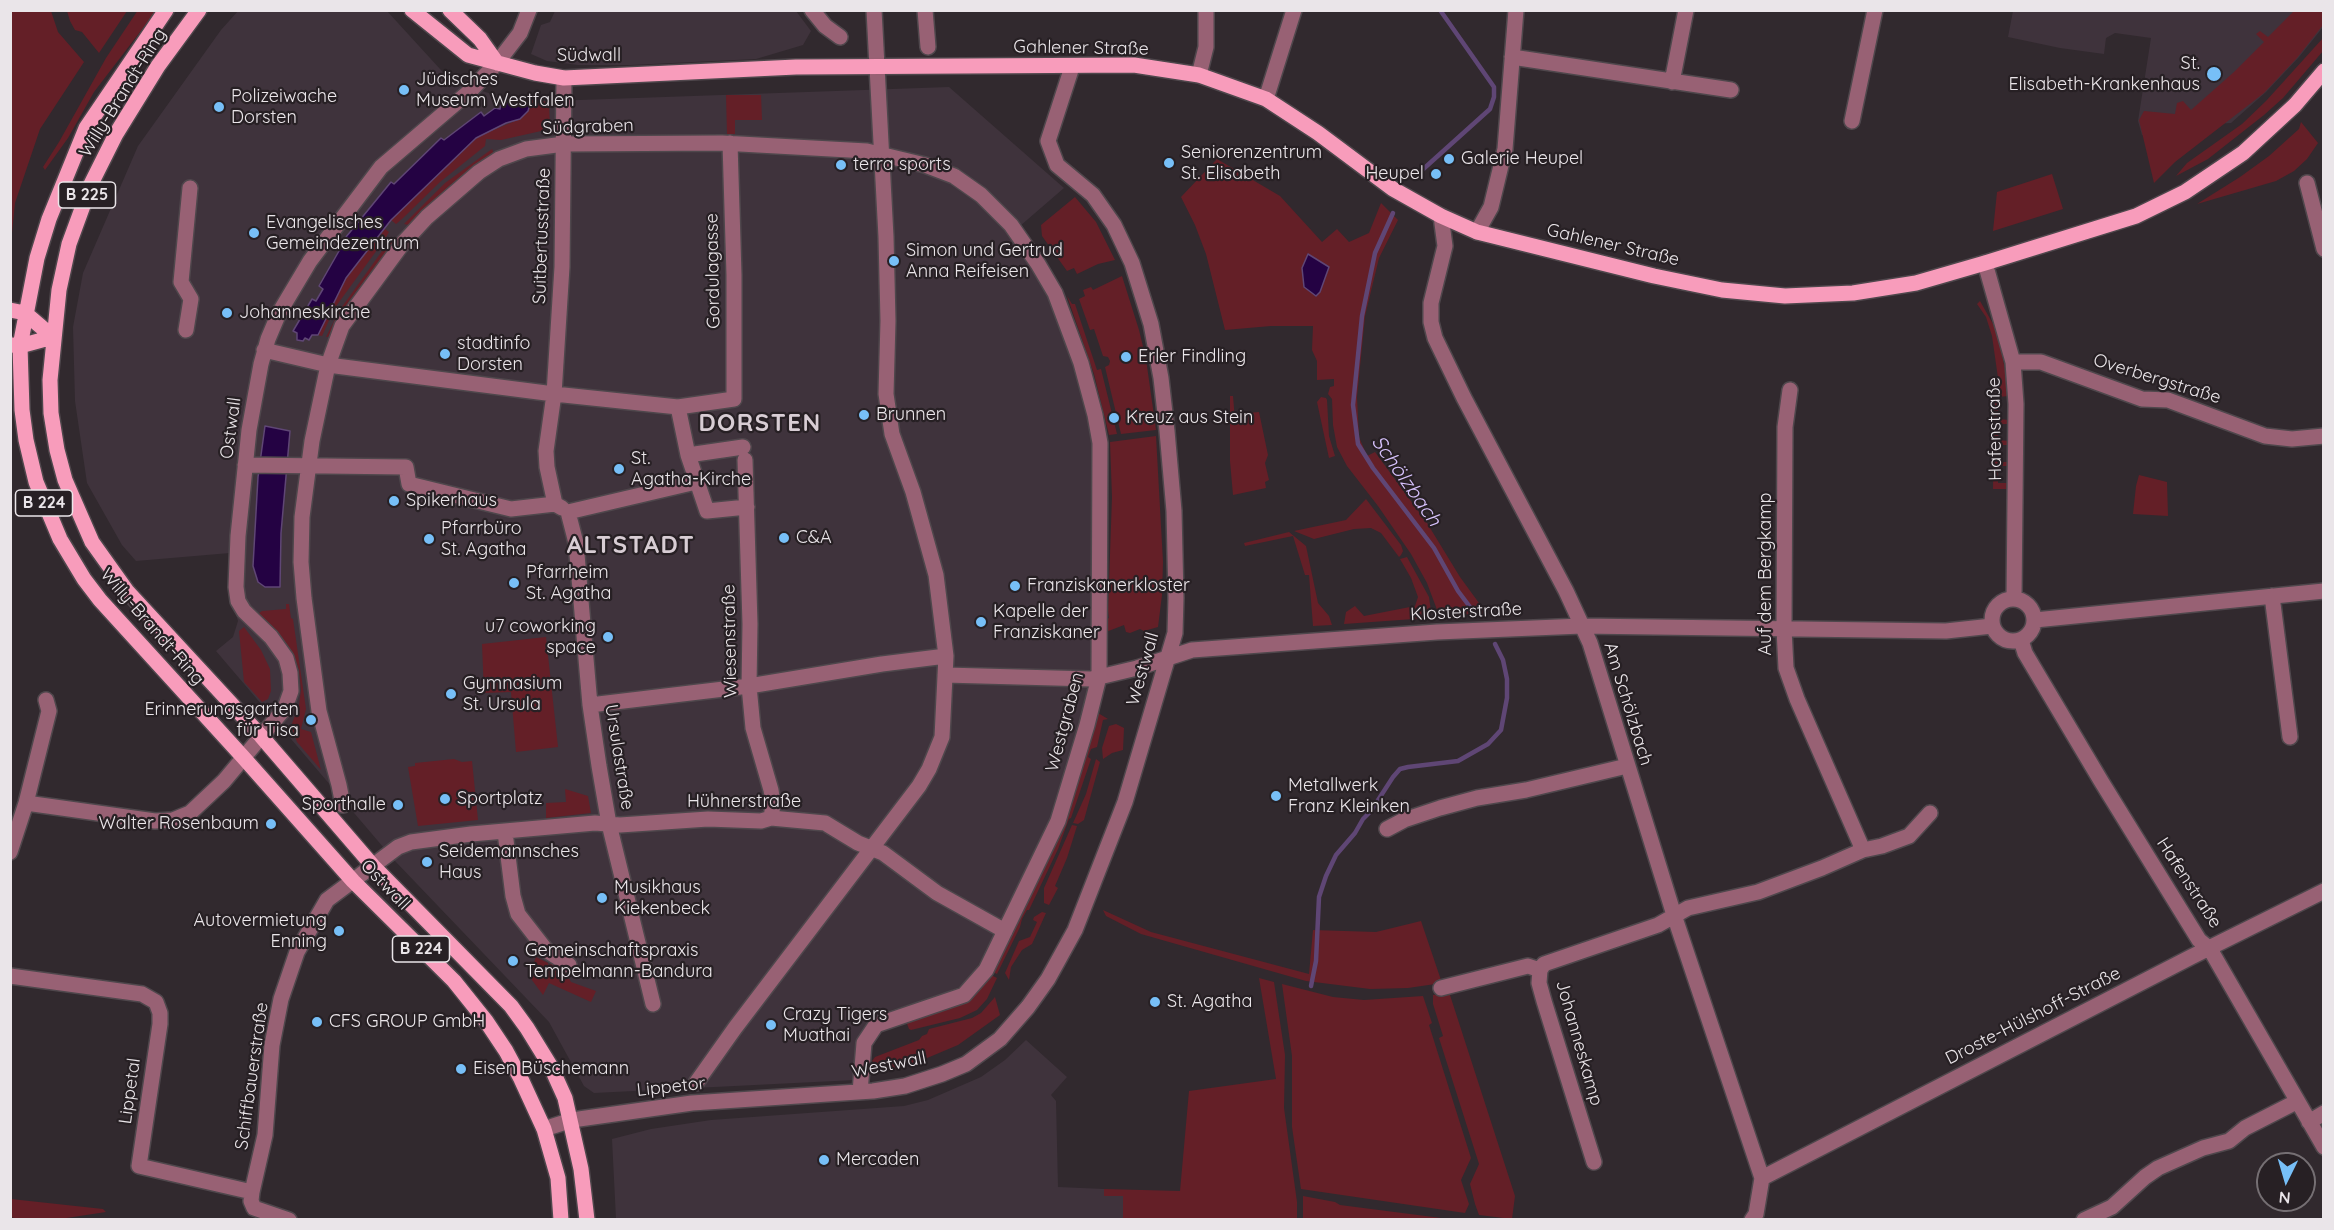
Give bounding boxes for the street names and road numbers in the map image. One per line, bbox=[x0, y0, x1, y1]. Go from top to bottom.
street label: Willy-Brandt-Ring bbox=[75, 25, 171, 161]
street label: Gahlener Straße bbox=[1013, 36, 1149, 60]
street label: Südwall bbox=[557, 45, 621, 67]
street label: Südgraben bbox=[542, 115, 634, 139]
street label: Suitbertusstraße bbox=[529, 167, 555, 305]
road number: B 225 bbox=[58, 182, 116, 208]
street label: Gordulagasse bbox=[701, 213, 725, 329]
street label: Gahlener Straße bbox=[1545, 219, 1681, 271]
street label: Overbergstraße bbox=[2091, 349, 2223, 409]
street label: Hafenstraße bbox=[1983, 377, 2007, 481]
street label: Ostwall bbox=[216, 396, 246, 460]
road number: B 224 bbox=[15, 490, 72, 516]
street label: Auf dem Bergkamp bbox=[1755, 492, 1777, 656]
street label: Willy-Brandt-Ring bbox=[95, 564, 209, 690]
street label: Wiesenstraße bbox=[718, 584, 742, 698]
street label: Klosterstraße bbox=[1410, 598, 1522, 626]
street label: Westwall bbox=[1122, 630, 1164, 708]
street label: Am Schölzbach bbox=[1599, 640, 1657, 768]
street label: Westgraben bbox=[1041, 670, 1089, 774]
street label: Ursulastraße bbox=[600, 703, 638, 811]
street label: Hühnerstraße bbox=[687, 791, 801, 813]
street label: Hafenstraße bbox=[2152, 834, 2226, 932]
street label: Ostwall bbox=[356, 855, 414, 915]
road number: B 224 bbox=[392, 936, 450, 962]
street label: Droste-Hülshoff-Straße bbox=[1942, 962, 2124, 1070]
street label: Johanneskamp bbox=[1551, 978, 1607, 1108]
street label: Schiffbauerstraße bbox=[231, 1001, 273, 1151]
street label: Westwall bbox=[850, 1047, 928, 1083]
street label: Lippetal bbox=[115, 1057, 145, 1125]
street label: Lippetor bbox=[635, 1073, 707, 1101]

